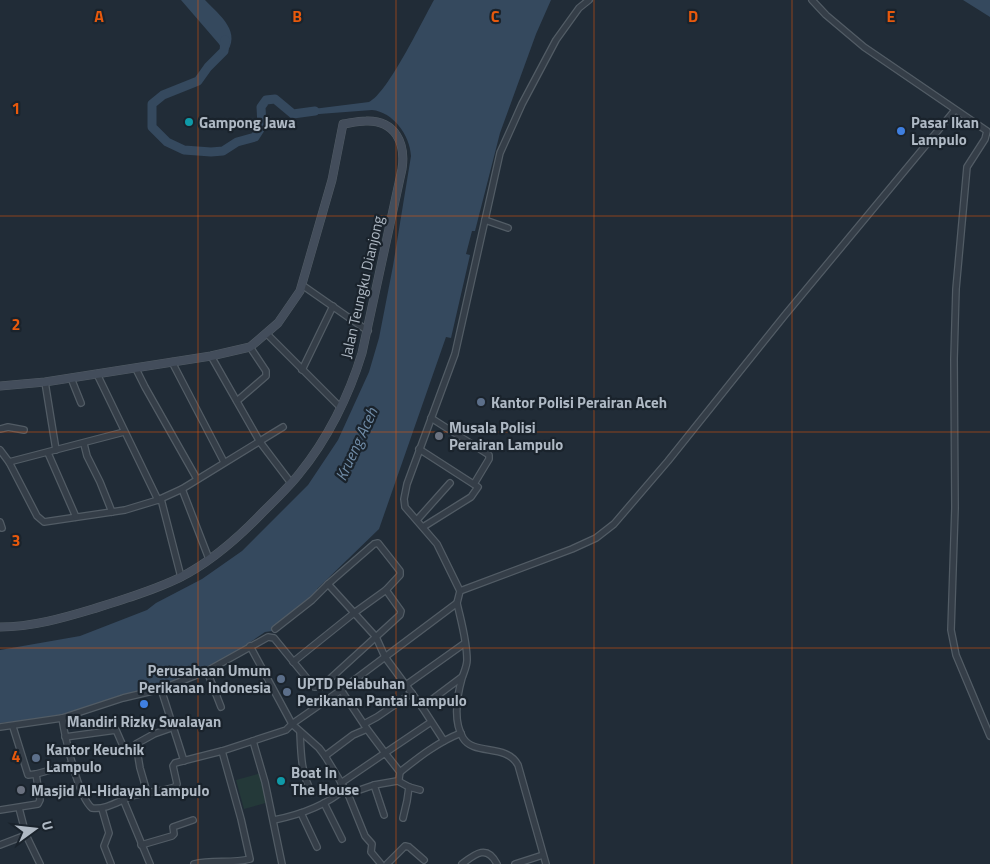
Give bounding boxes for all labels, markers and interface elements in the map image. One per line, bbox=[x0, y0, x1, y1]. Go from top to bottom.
text: A bbox=[94, 4, 104, 28]
text: B bbox=[292, 4, 302, 28]
text: C bbox=[491, 4, 500, 28]
text: D bbox=[688, 4, 698, 28]
text: E bbox=[887, 4, 896, 28]
text: 1 bbox=[12, 96, 20, 120]
place label: Gampong Jawa bbox=[199, 111, 296, 134]
place label: Pasar Ikan Lampulo bbox=[911, 111, 979, 151]
marker: Gampong Jawa bbox=[183, 116, 195, 128]
marker: Pasar Ikan Lampulo bbox=[895, 125, 907, 137]
street label: Jalan Teungku Dianjong bbox=[334, 213, 390, 361]
text: 2 bbox=[12, 312, 20, 336]
place label: Kantor Polisi Perairan Aceh bbox=[491, 391, 667, 414]
marker: Kantor Polisi Perairan Aceh bbox=[475, 396, 487, 408]
water label: Krueng Aceh bbox=[329, 403, 384, 485]
place label: Musala Polisi Perairan Lampulo bbox=[449, 416, 563, 456]
marker: Musala Polisi Perairan Lampulo bbox=[433, 430, 445, 442]
text: 3 bbox=[12, 528, 20, 552]
place label: Perusahaan Umum Perikanan Indonesia bbox=[139, 659, 271, 699]
place label: UPTD Pelabuhan Perikanan Pantai Lampulo bbox=[297, 672, 467, 712]
marker: Perusahaan Umum Perikanan Indonesia bbox=[275, 673, 287, 685]
marker: UPTD Pelabuhan Perikanan Pantai Lampulo bbox=[281, 686, 293, 698]
marker: Mandiri Rizky Swalayan bbox=[138, 698, 150, 710]
place label: Mandiri Rizky Swalayan bbox=[67, 710, 221, 733]
place label: Kantor Keuchik Lampulo bbox=[46, 738, 145, 778]
text: 4 bbox=[12, 744, 21, 768]
marker: Kantor Keuchik Lampulo bbox=[30, 752, 42, 764]
place label: Boat In The House bbox=[291, 761, 360, 801]
marker: Boat In The House bbox=[275, 775, 287, 787]
place label: Masjid Al-Hidayah Lampulo bbox=[31, 779, 209, 802]
marker: Masjid Al-Hidayah Lampulo bbox=[15, 784, 27, 796]
north arrow bbox=[10, 804, 60, 854]
text: U bbox=[37, 818, 59, 833]

